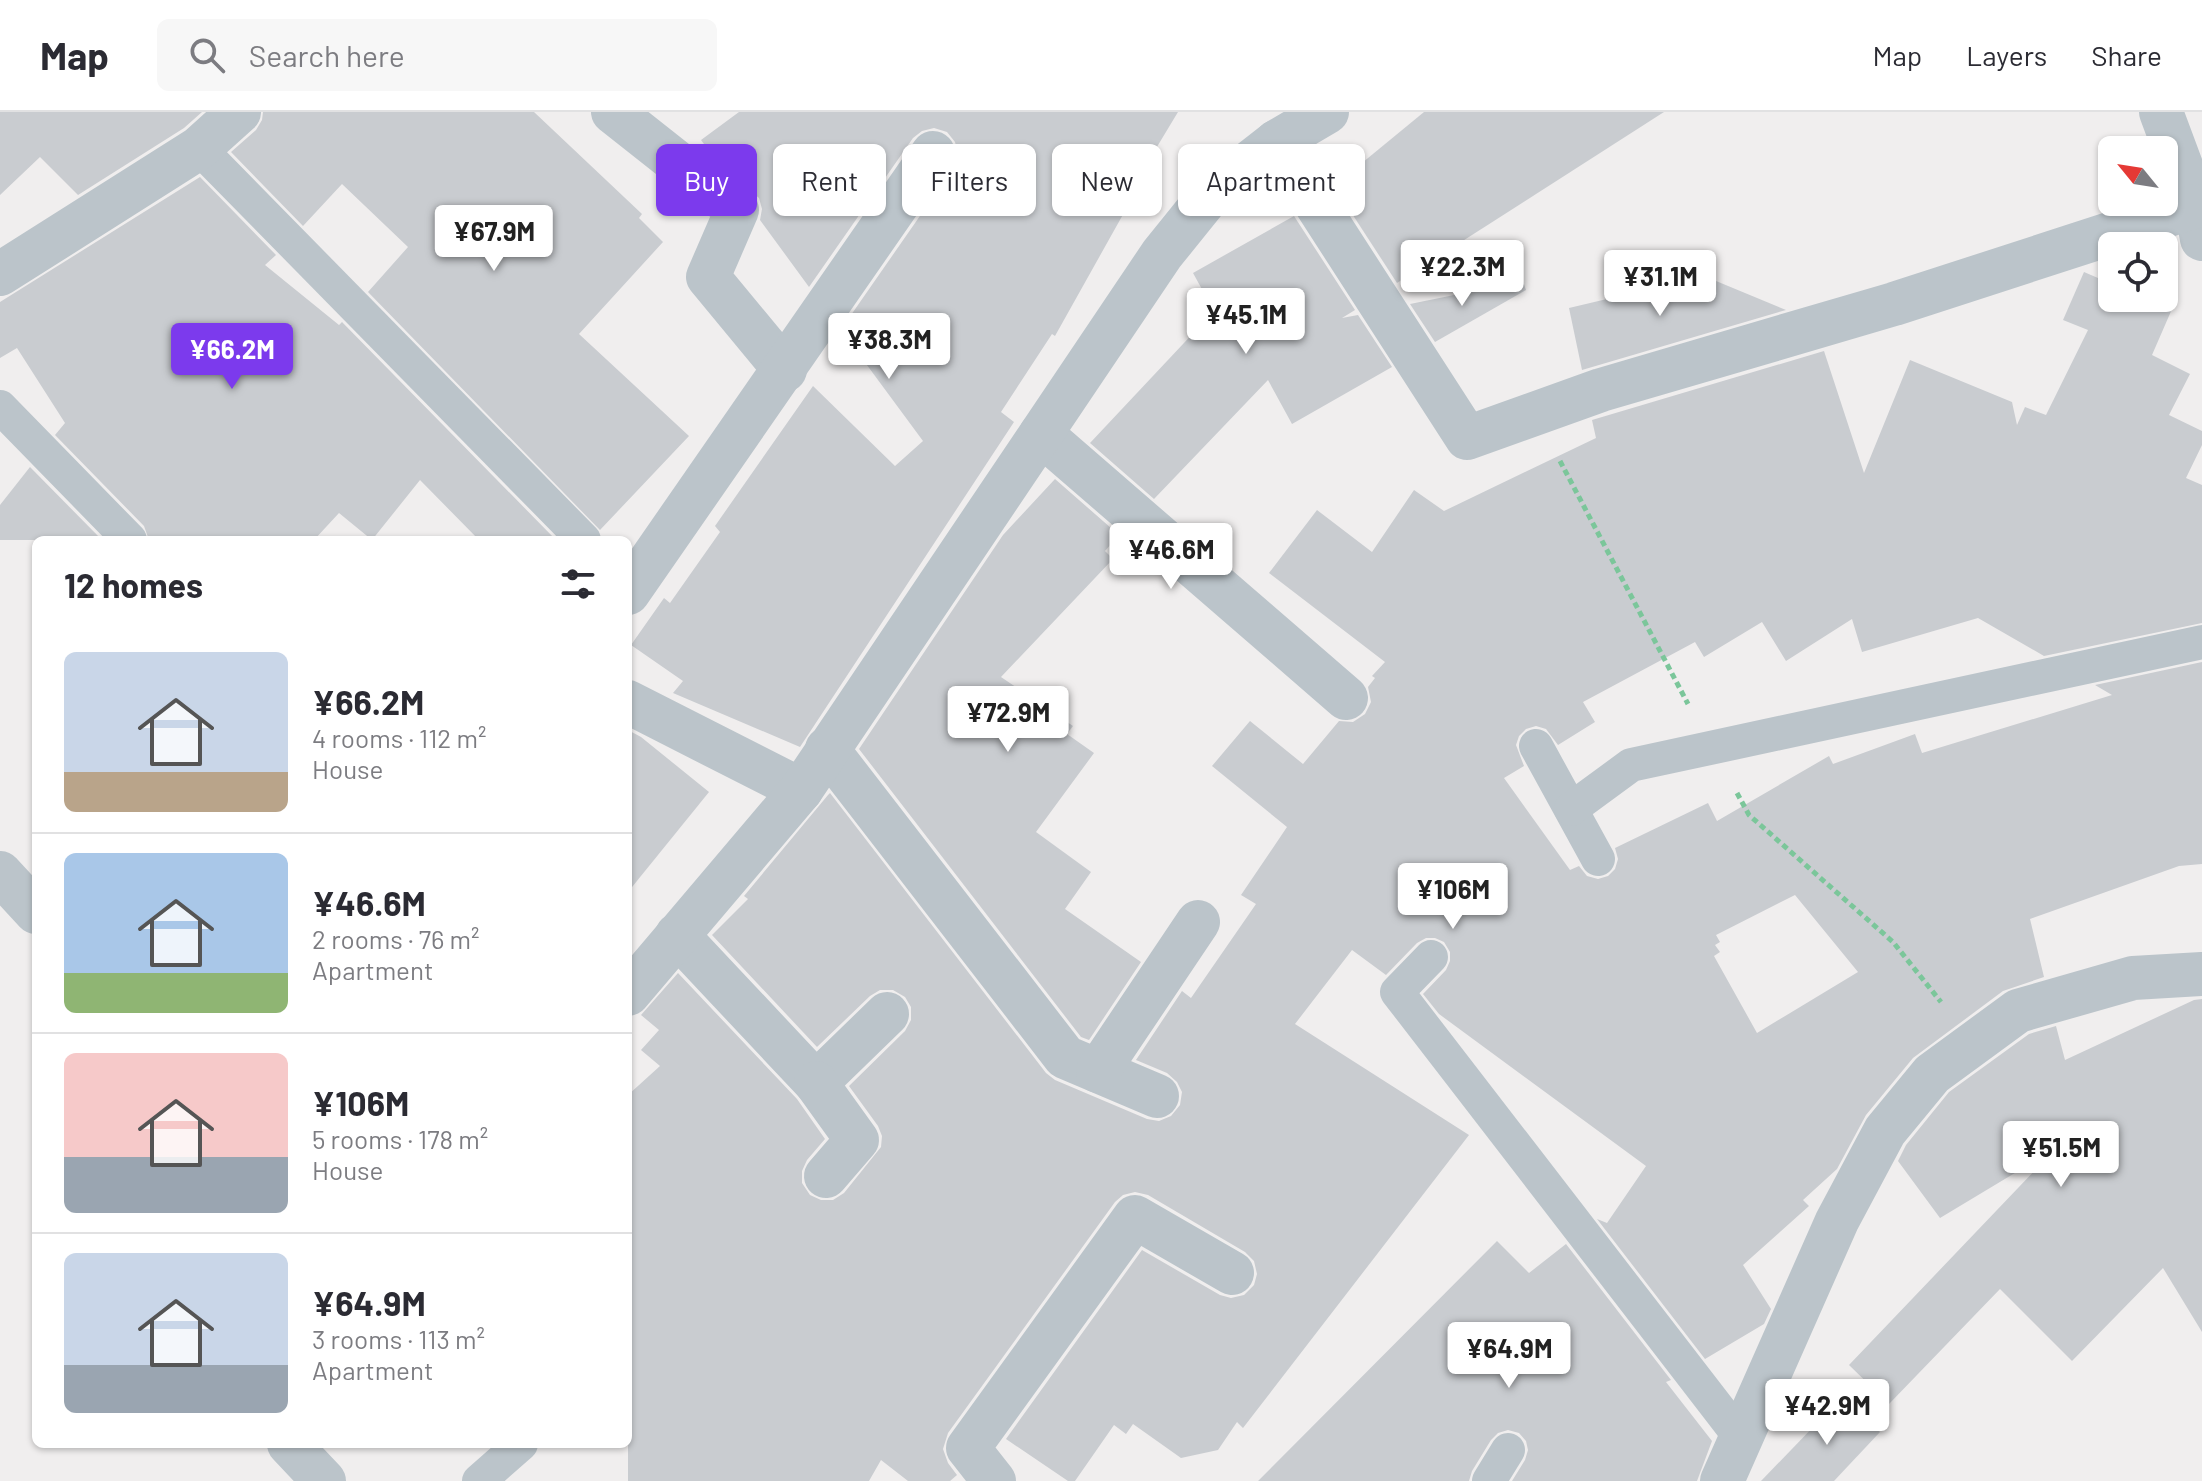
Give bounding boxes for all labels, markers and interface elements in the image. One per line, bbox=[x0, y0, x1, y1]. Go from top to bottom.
search box bbox=[157, 19, 717, 91]
text: Map bbox=[40, 32, 109, 78]
icon: search bbox=[185, 33, 229, 77]
text: Search here bbox=[249, 37, 405, 73]
text: Map bbox=[1872, 38, 1922, 72]
text: Layers bbox=[1966, 38, 2047, 72]
text: Share bbox=[2091, 38, 2162, 72]
north arrow bbox=[2098, 136, 2178, 216]
map controls bbox=[2098, 136, 2178, 312]
chip: Buy bbox=[656, 144, 757, 216]
chip: Rent bbox=[773, 144, 886, 216]
chip: Filters bbox=[902, 144, 1036, 216]
chip: New bbox=[1052, 144, 1162, 216]
chip: Apartment bbox=[1178, 144, 1365, 216]
pin: ¥67.9M bbox=[429, 205, 559, 273]
text: ¥67.9M bbox=[453, 215, 535, 246]
button: locate bbox=[2098, 232, 2178, 312]
pin: ¥22.3M bbox=[1397, 240, 1527, 308]
text: ¥22.3M bbox=[1419, 250, 1505, 281]
pin: ¥31.1M bbox=[1595, 250, 1725, 318]
text: ¥31.1M bbox=[1622, 260, 1698, 291]
pin: ¥45.1M bbox=[1181, 288, 1311, 356]
text: ¥45.1M bbox=[1205, 298, 1287, 329]
pin: ¥38.3M bbox=[824, 313, 954, 381]
pin: ¥66.2M bbox=[167, 323, 297, 391]
text: ¥38.3M bbox=[846, 323, 932, 354]
text: ¥66.2M bbox=[189, 333, 275, 364]
pin: ¥46.6M bbox=[1106, 523, 1236, 591]
text: ¥46.6M bbox=[1127, 533, 1215, 564]
icon: filters bbox=[556, 562, 600, 606]
text: 12 homes bbox=[64, 564, 203, 605]
text: ¥66.2M bbox=[312, 681, 424, 722]
icon: home bbox=[128, 684, 224, 780]
pin: ¥72.9M bbox=[943, 686, 1073, 754]
text: ¥72.9M bbox=[966, 696, 1050, 727]
text: 4 rooms · 112 m² bbox=[312, 722, 486, 753]
text: House bbox=[312, 753, 383, 784]
pin: ¥106M bbox=[1397, 863, 1509, 931]
text: ¥106M bbox=[1416, 873, 1490, 904]
text: ¥46.6M bbox=[312, 882, 426, 923]
icon: home bbox=[128, 885, 224, 981]
text: 2 rooms · 76 m² bbox=[312, 923, 480, 954]
text: Apartment bbox=[312, 954, 433, 985]
text: ¥106M bbox=[312, 1082, 409, 1123]
icon: home bbox=[128, 1085, 224, 1181]
pin: ¥51.5M bbox=[1996, 1121, 2126, 1189]
text: 5 rooms · 178 m² bbox=[312, 1123, 488, 1154]
text: ¥51.5M bbox=[2021, 1131, 2101, 1162]
text: House bbox=[312, 1154, 383, 1185]
text: ¥64.9M bbox=[312, 1282, 426, 1323]
icon: home bbox=[128, 1285, 224, 1381]
pin: ¥64.9M bbox=[1444, 1322, 1574, 1390]
text: 3 rooms · 113 m² bbox=[312, 1323, 485, 1354]
text: ¥64.9M bbox=[1466, 1332, 1552, 1363]
text: Apartment bbox=[312, 1354, 433, 1385]
pin: ¥42.9M bbox=[1762, 1379, 1892, 1447]
text: ¥42.9M bbox=[1783, 1389, 1871, 1420]

